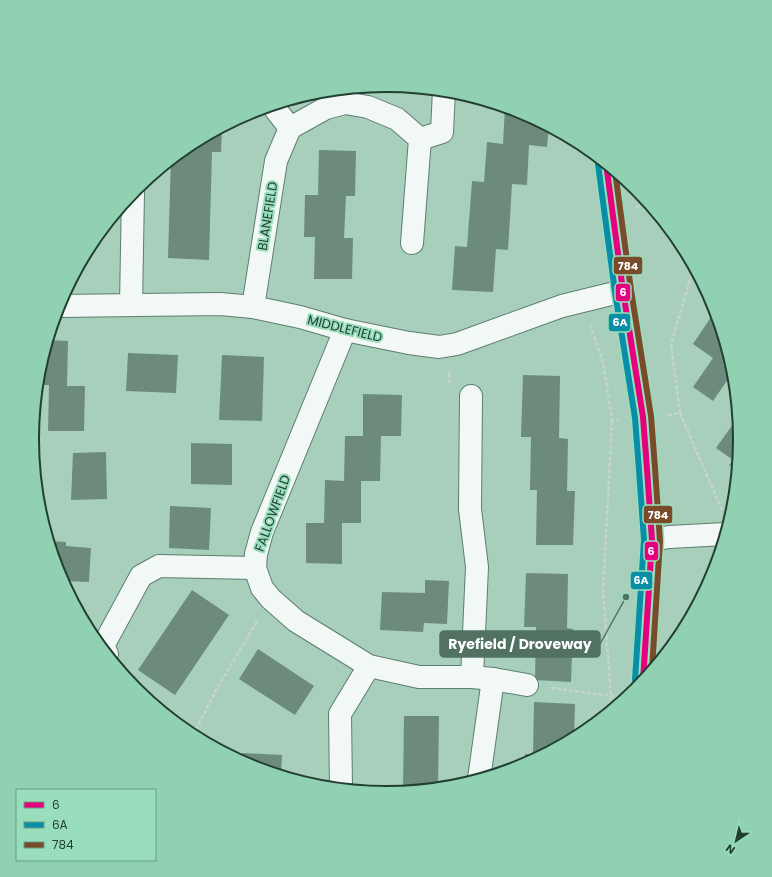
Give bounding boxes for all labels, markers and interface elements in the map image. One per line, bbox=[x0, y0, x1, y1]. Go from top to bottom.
street label: BLANEFIELD bbox=[253, 180, 282, 252]
line badge: 784 bbox=[613, 256, 643, 275]
text: 784 bbox=[618, 258, 639, 274]
line badge: 6 bbox=[615, 283, 631, 302]
text: 6 bbox=[619, 284, 627, 300]
street label: MIDDLEFIELD bbox=[306, 310, 384, 347]
line badge: 6A bbox=[608, 313, 631, 332]
text: 6A bbox=[612, 314, 628, 330]
street label: FALLOWFIELD bbox=[250, 472, 295, 554]
line badge: 784 bbox=[643, 505, 673, 524]
text: 784 bbox=[648, 507, 669, 523]
line badge: 6 bbox=[644, 541, 659, 561]
text: 6 bbox=[647, 543, 655, 559]
line badge: 6A bbox=[630, 571, 653, 590]
text: 6A bbox=[633, 572, 649, 588]
callout: Ryefield / Droveway bbox=[440, 631, 600, 657]
text: Ryefield / Droveway bbox=[448, 634, 592, 654]
legend bbox=[16, 789, 156, 861]
text: 6 bbox=[52, 796, 60, 813]
text: 6A bbox=[52, 816, 68, 833]
north arrow bbox=[716, 821, 756, 861]
text: 784 bbox=[52, 836, 74, 853]
text: N bbox=[722, 840, 738, 858]

